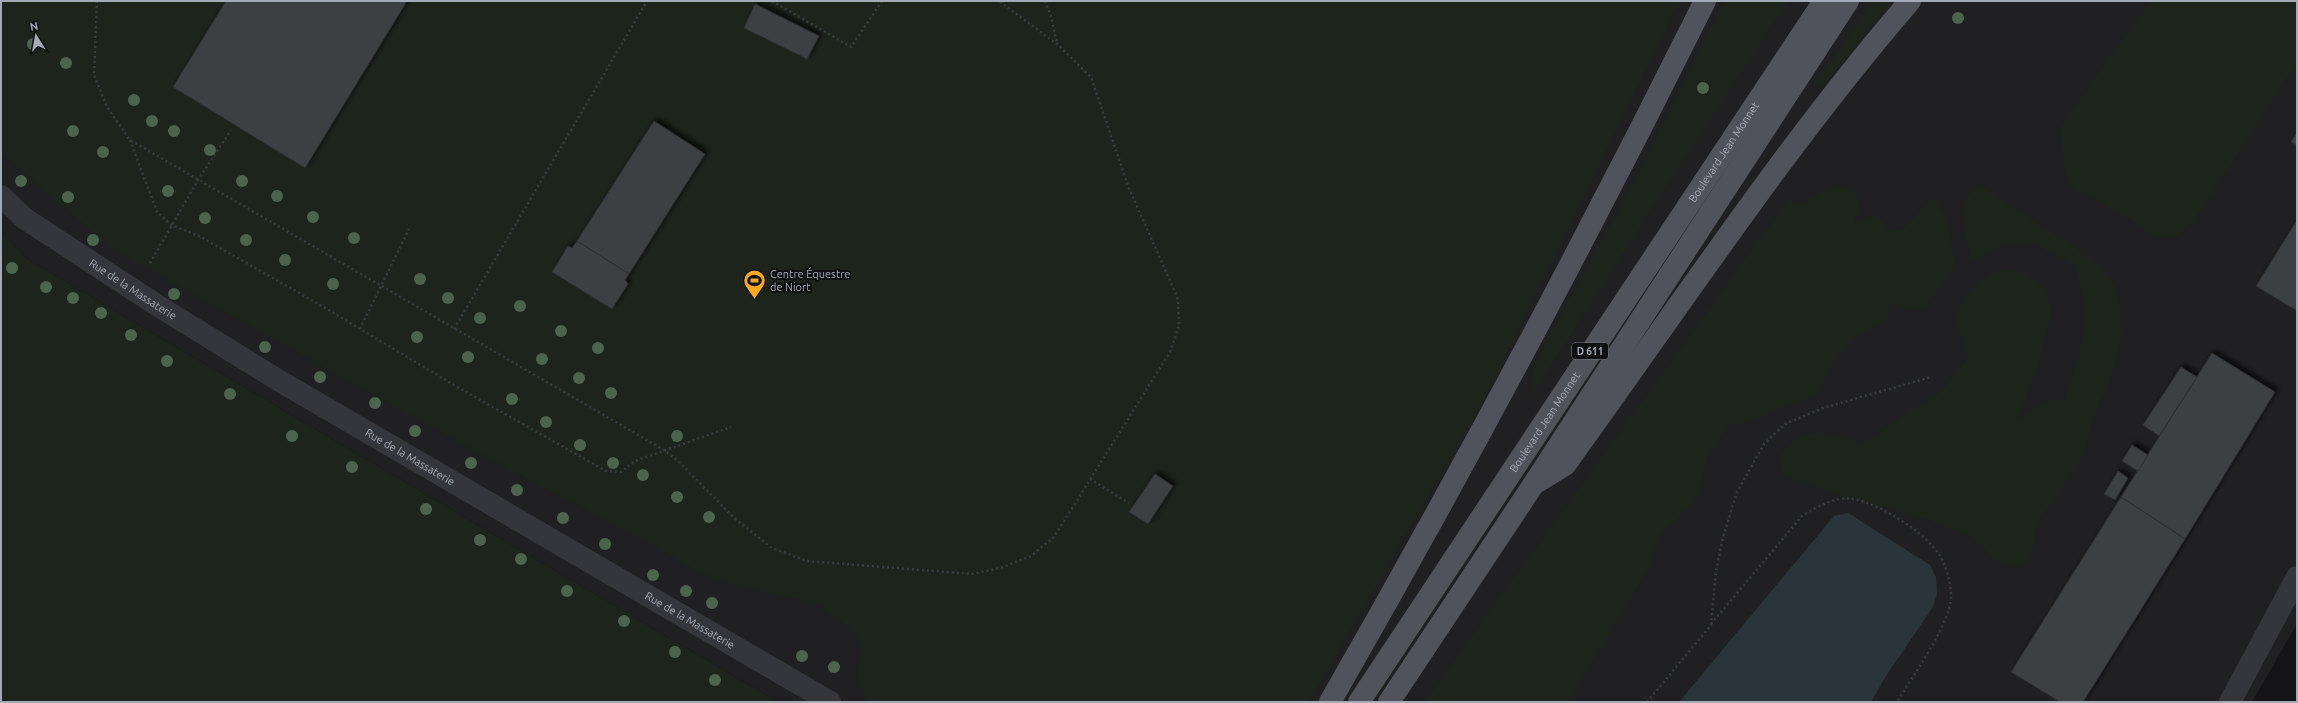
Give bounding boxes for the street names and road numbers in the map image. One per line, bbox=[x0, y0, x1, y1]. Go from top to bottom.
street label: Boulevard Jean Monnet bbox=[1686, 99, 1762, 204]
street label: Rue de la Massaterie bbox=[87, 257, 179, 322]
road number: D 611 bbox=[1572, 343, 1608, 359]
street label: Boulevard Jean Monnet bbox=[1507, 369, 1583, 474]
street label: Rue de la Massaterie bbox=[363, 426, 457, 488]
street label: Rue de la Massaterie bbox=[643, 589, 737, 651]

